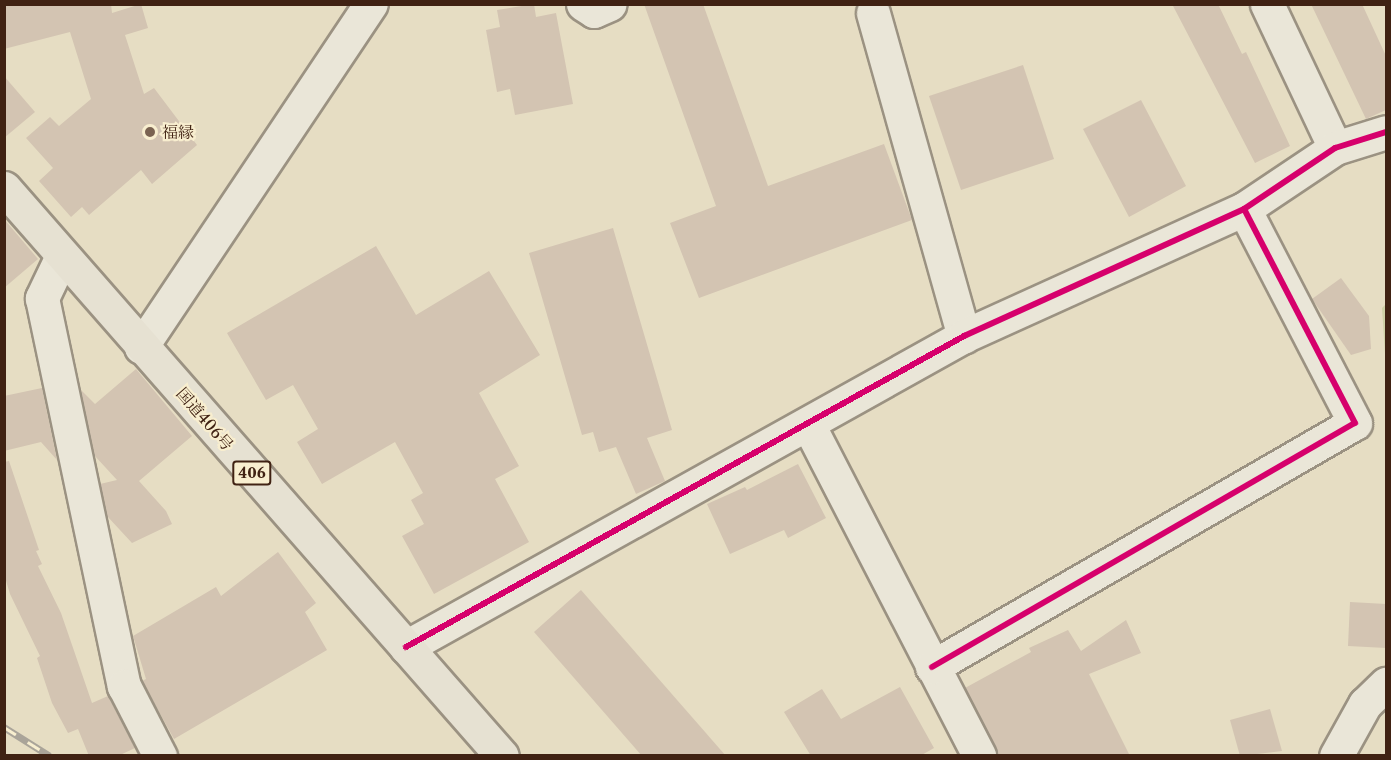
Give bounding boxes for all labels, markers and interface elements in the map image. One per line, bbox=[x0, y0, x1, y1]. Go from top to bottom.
place label: 福縁 bbox=[162, 122, 194, 142]
marker: 福縁 bbox=[143, 125, 157, 139]
street label: 国道406号 bbox=[173, 384, 237, 454]
road number: 406 bbox=[231, 461, 273, 485]

